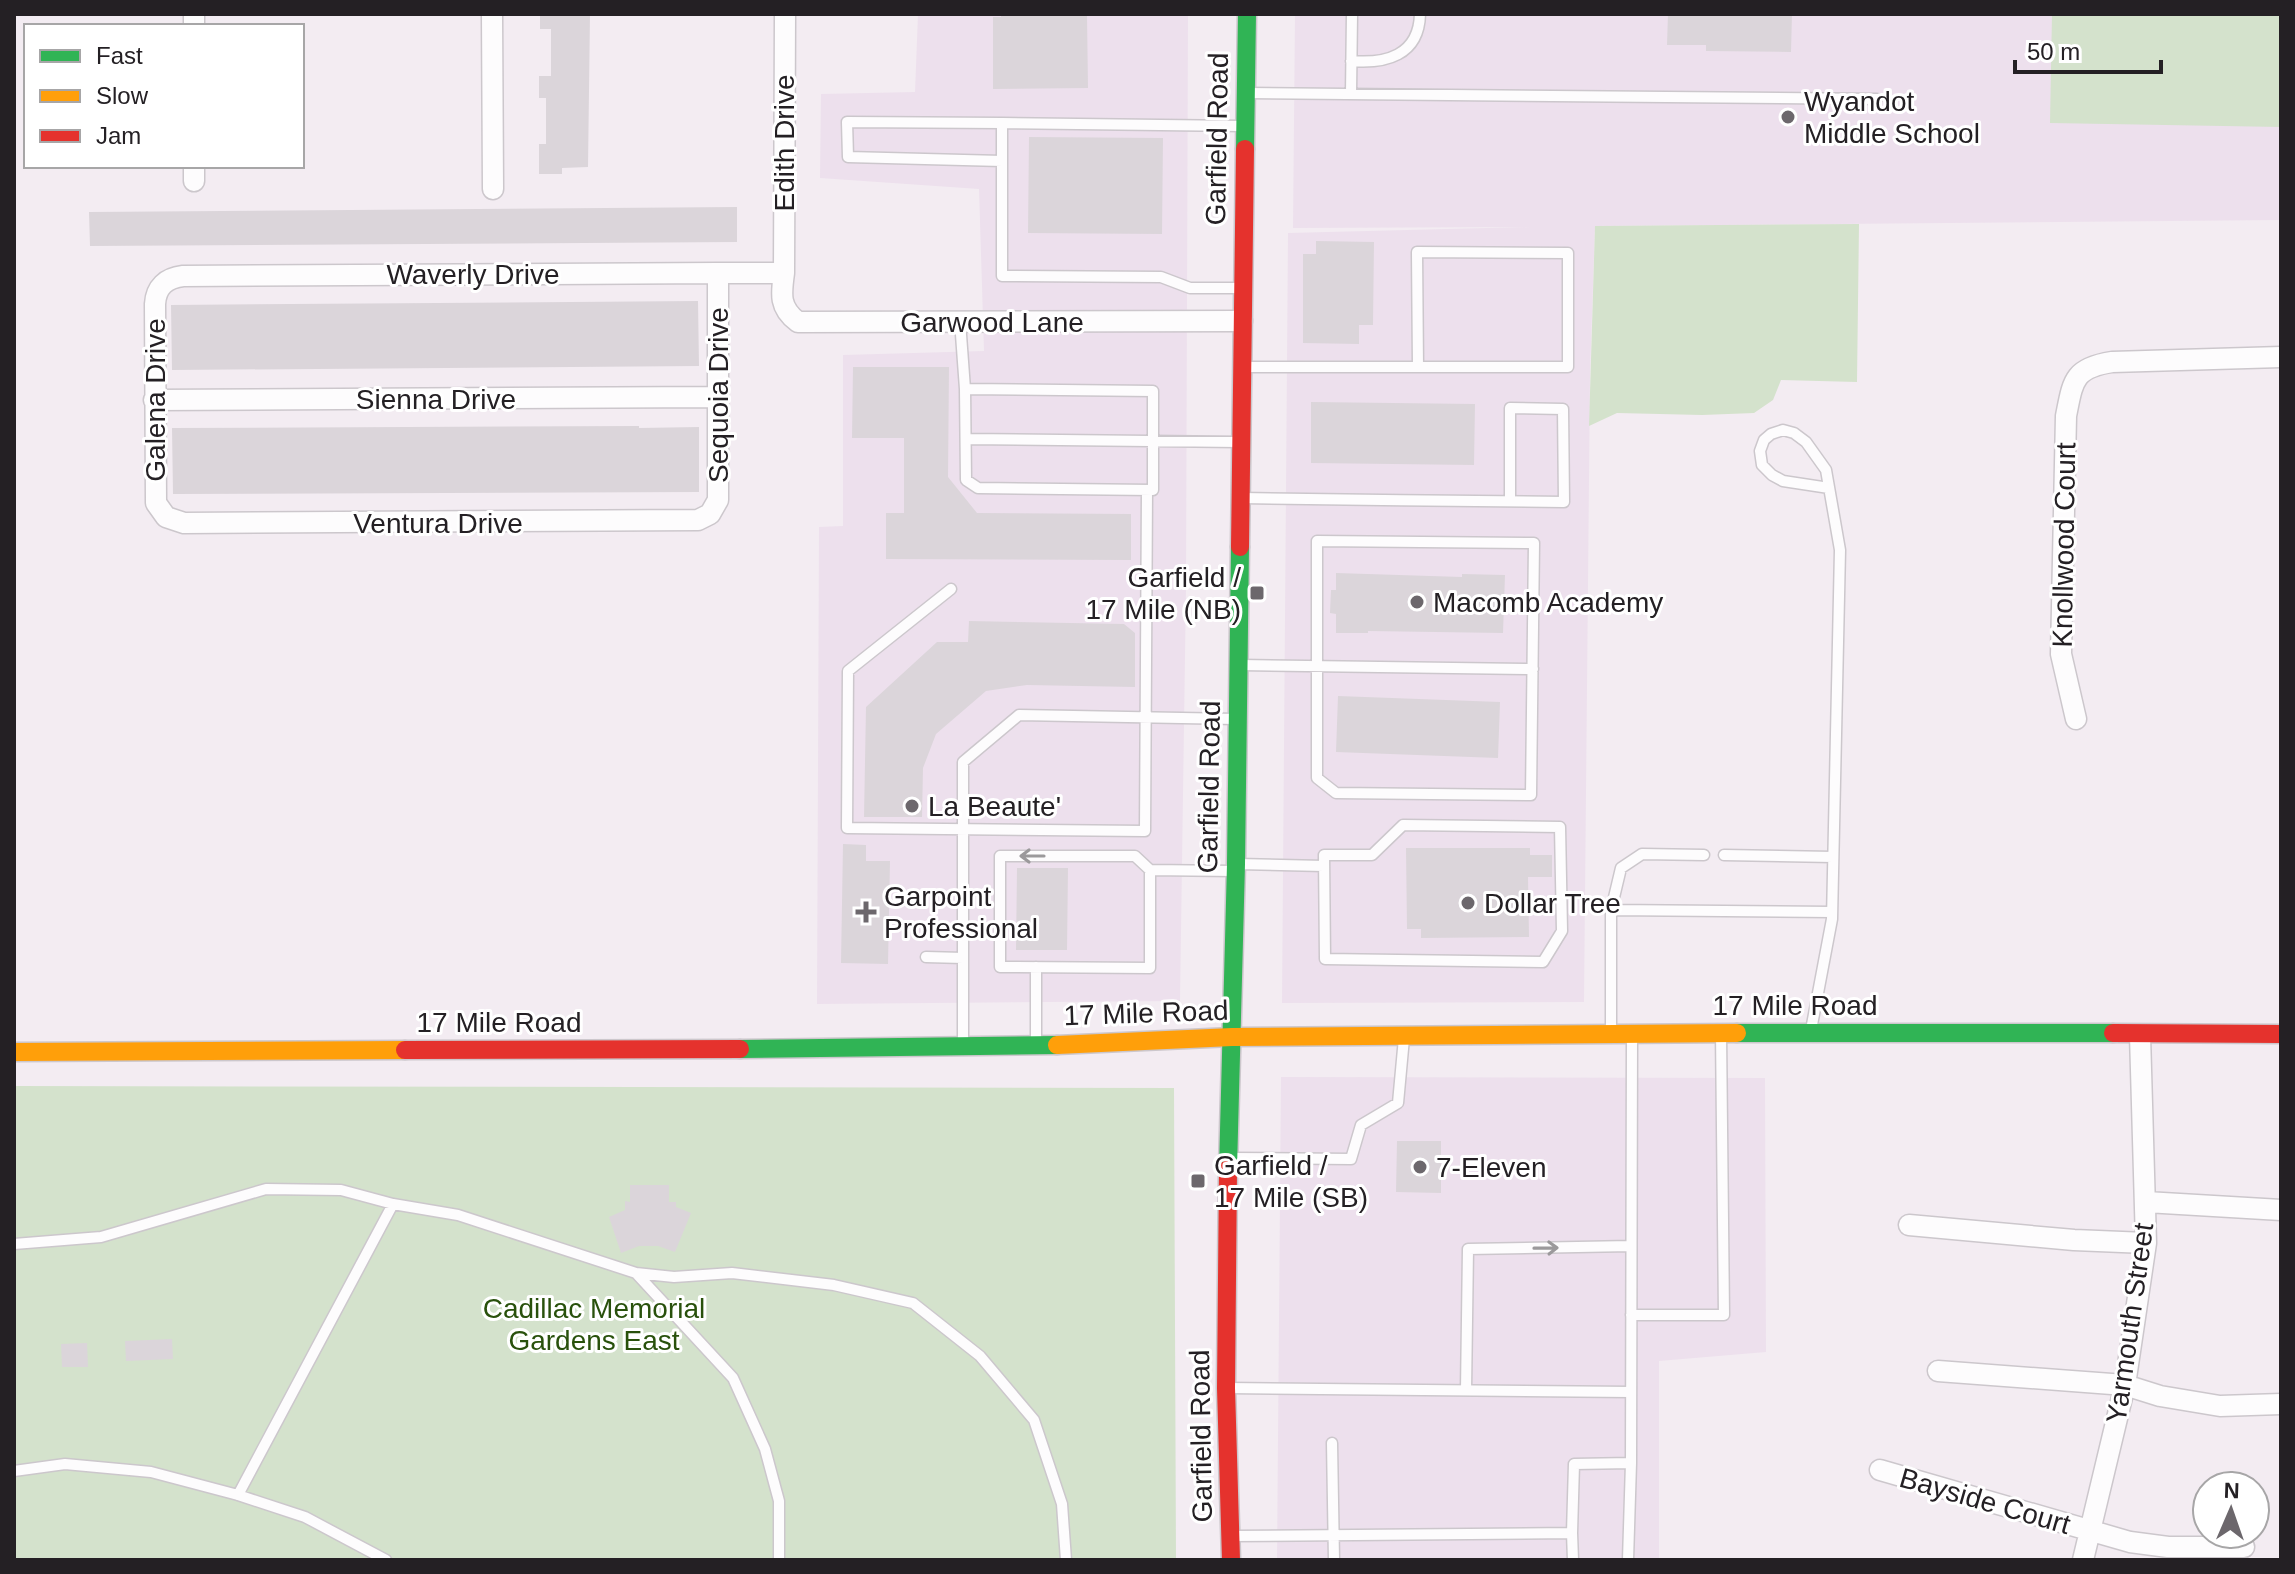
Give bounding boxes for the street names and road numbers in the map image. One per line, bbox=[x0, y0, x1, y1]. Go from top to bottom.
street label: Garfield Road bbox=[1200, 52, 1234, 226]
street label: Edith Drive bbox=[769, 75, 800, 211]
street label: Waverly Drive bbox=[386, 259, 560, 290]
street label: Sequoia Drive bbox=[703, 307, 734, 483]
street label: Garwood Lane bbox=[900, 307, 1084, 338]
street label: Galena Drive bbox=[140, 318, 171, 482]
street label: Sienna Drive bbox=[356, 384, 516, 415]
street label: Knollwood Court bbox=[2047, 442, 2081, 648]
street label: Ventura Drive bbox=[353, 508, 523, 539]
street label: Garfield Road bbox=[1192, 700, 1226, 874]
street label: 17 Mile Road bbox=[1713, 990, 1877, 1021]
street label: 17 Mile Road bbox=[1063, 995, 1229, 1031]
street label: 17 Mile Road bbox=[417, 1007, 581, 1038]
street label: Yarmouth Street bbox=[2101, 1221, 2159, 1425]
street label: Garfield Road bbox=[1184, 1349, 1218, 1523]
street label: Bayside Court bbox=[1896, 1462, 2074, 1540]

